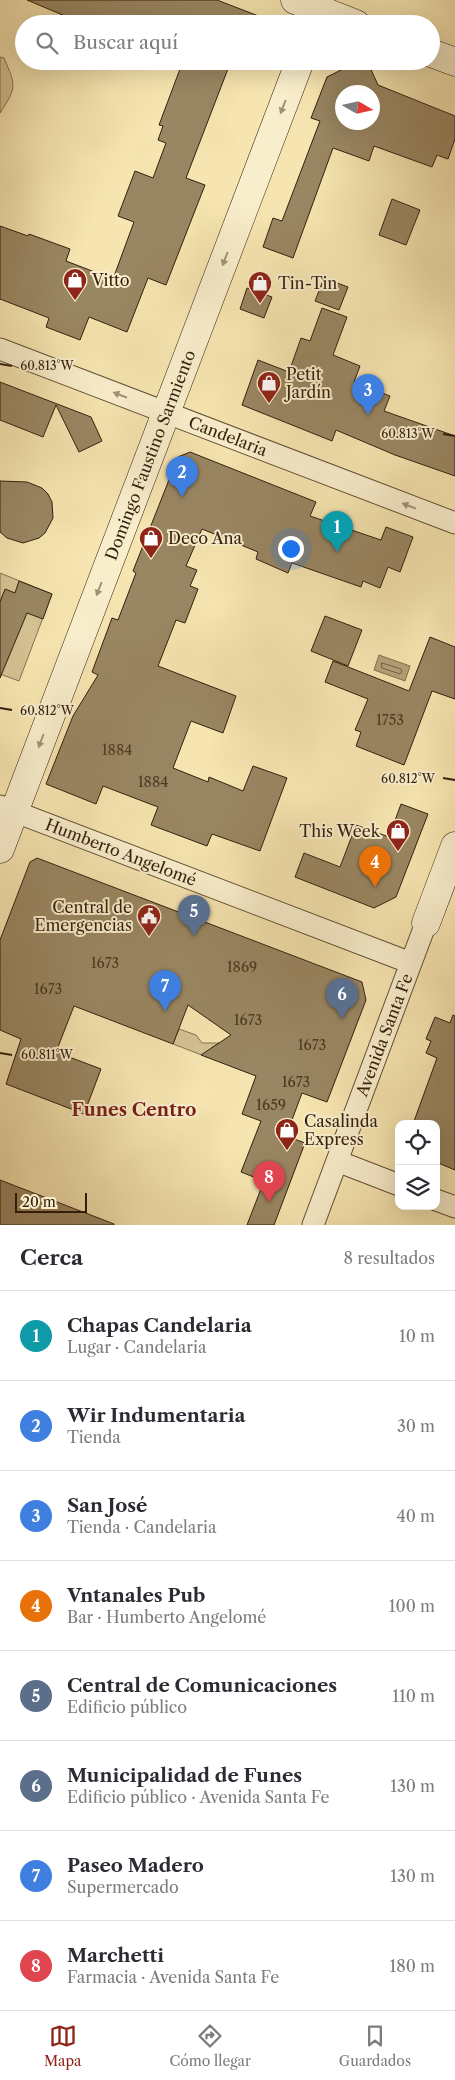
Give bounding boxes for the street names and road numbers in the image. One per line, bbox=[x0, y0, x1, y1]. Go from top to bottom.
street label: Domingo Faustino Sarmiento bbox=[101, 347, 199, 563]
street label: Candelaria bbox=[186, 412, 271, 460]
street label: Humberto Angelomé bbox=[43, 814, 199, 890]
street label: Avenida Santa Fe bbox=[351, 971, 417, 1100]

